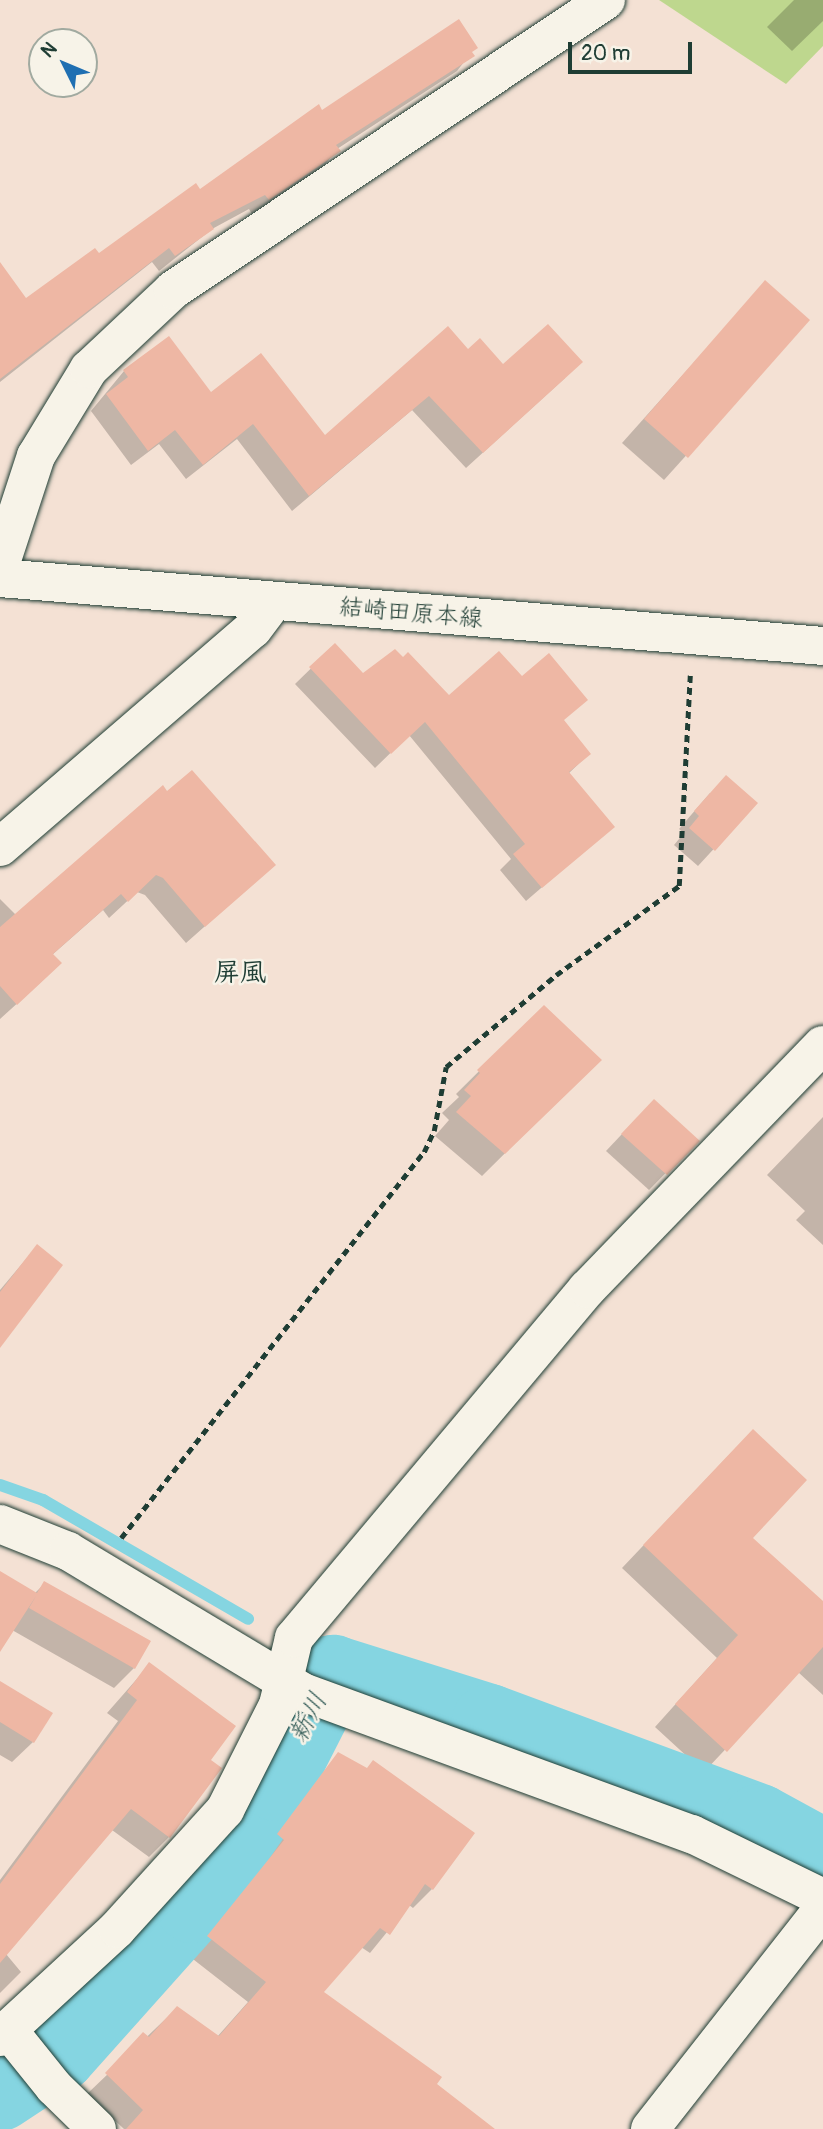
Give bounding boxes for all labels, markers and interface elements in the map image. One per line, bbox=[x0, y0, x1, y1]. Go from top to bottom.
north arrow bbox=[28, 28, 98, 98]
scale bar bbox=[571, 28, 695, 72]
text: N bbox=[36, 37, 62, 63]
text: 20 m bbox=[581, 40, 630, 67]
street label: 結崎田原本線 bbox=[338, 592, 484, 634]
district label: 屏風 bbox=[214, 958, 266, 990]
water label: 新川 bbox=[283, 1688, 335, 1748]

